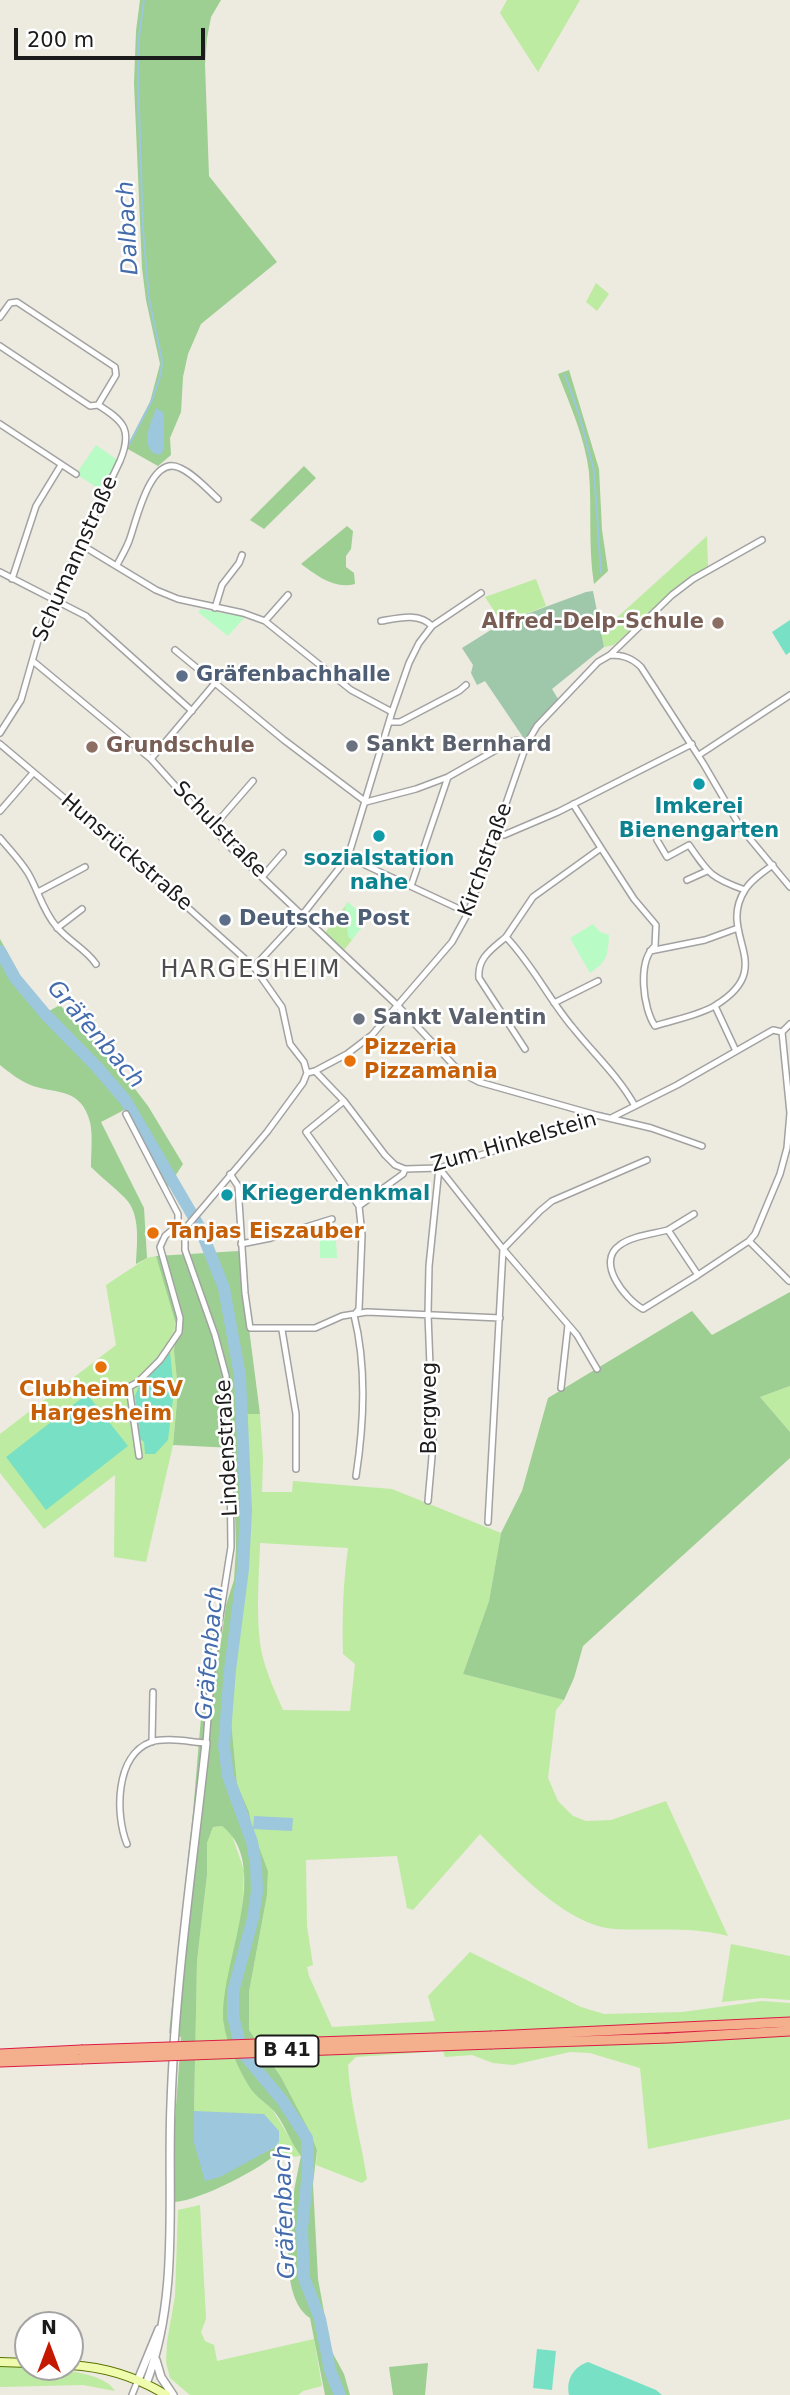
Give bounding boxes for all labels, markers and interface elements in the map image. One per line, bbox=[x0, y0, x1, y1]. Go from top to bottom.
scale bar bbox=[18, 14, 208, 58]
text: 200 m bbox=[27, 28, 94, 52]
water label: Dalbach bbox=[113, 180, 145, 276]
street label: Schumannstraße bbox=[28, 472, 124, 646]
place label: Alfred-Delp-Schule bbox=[482, 610, 704, 636]
marker: Alfred-Delp-Schule bbox=[710, 615, 726, 631]
place label: Gräfenbachhalle bbox=[196, 663, 390, 689]
marker: Gräfenbachhalle bbox=[174, 668, 190, 684]
place label: Sankt Bernhard bbox=[366, 733, 552, 759]
place label: Grundschule bbox=[106, 734, 255, 760]
marker: Sankt Bernhard bbox=[344, 738, 360, 754]
marker: Grundschule bbox=[84, 739, 100, 755]
marker: Imkerei Bienengarten bbox=[691, 776, 707, 792]
street label: Schulstraße bbox=[167, 777, 271, 883]
street label: Hunsrückstraße bbox=[55, 789, 197, 917]
place label: Imkerei Bienengarten bbox=[619, 795, 779, 845]
street label: Kirchstraße bbox=[454, 800, 518, 920]
marker: sozialstation nahe bbox=[371, 828, 387, 844]
place label: sozialstation nahe bbox=[303, 847, 455, 897]
place label: Deutsche Post bbox=[239, 907, 409, 933]
marker: Deutsche Post bbox=[217, 912, 233, 928]
district label: HARGESHEIM bbox=[162, 957, 340, 985]
water label: Gräfenbach bbox=[41, 975, 149, 1095]
place label: Sankt Valentin bbox=[373, 1006, 546, 1032]
marker: Sankt Valentin bbox=[351, 1011, 367, 1027]
place label: Pizzeria Pizzamania bbox=[364, 1036, 498, 1086]
marker: Pizzeria Pizzamania bbox=[342, 1053, 358, 1069]
street label: Zum Hinkelstein bbox=[428, 1107, 600, 1179]
place label: Kriegerdenkmal bbox=[241, 1182, 430, 1208]
marker: Kriegerdenkmal bbox=[219, 1187, 235, 1203]
place label: Tanjas Eiszauber bbox=[167, 1220, 364, 1246]
marker: Tanjas Eiszauber bbox=[145, 1225, 161, 1241]
marker: Clubheim TSV Hargesheim bbox=[93, 1359, 109, 1375]
street label: Bergweg bbox=[418, 1362, 444, 1454]
place label: Clubheim TSV Hargesheim bbox=[19, 1378, 183, 1428]
street label: Lindenstraße bbox=[212, 1379, 244, 1517]
water label: Gräfenbach bbox=[191, 1585, 231, 1721]
road number: B 41 bbox=[256, 2036, 318, 2066]
water label: Gräfenbach bbox=[270, 2145, 302, 2279]
north arrow bbox=[14, 2311, 84, 2381]
text: N bbox=[41, 2316, 57, 2338]

